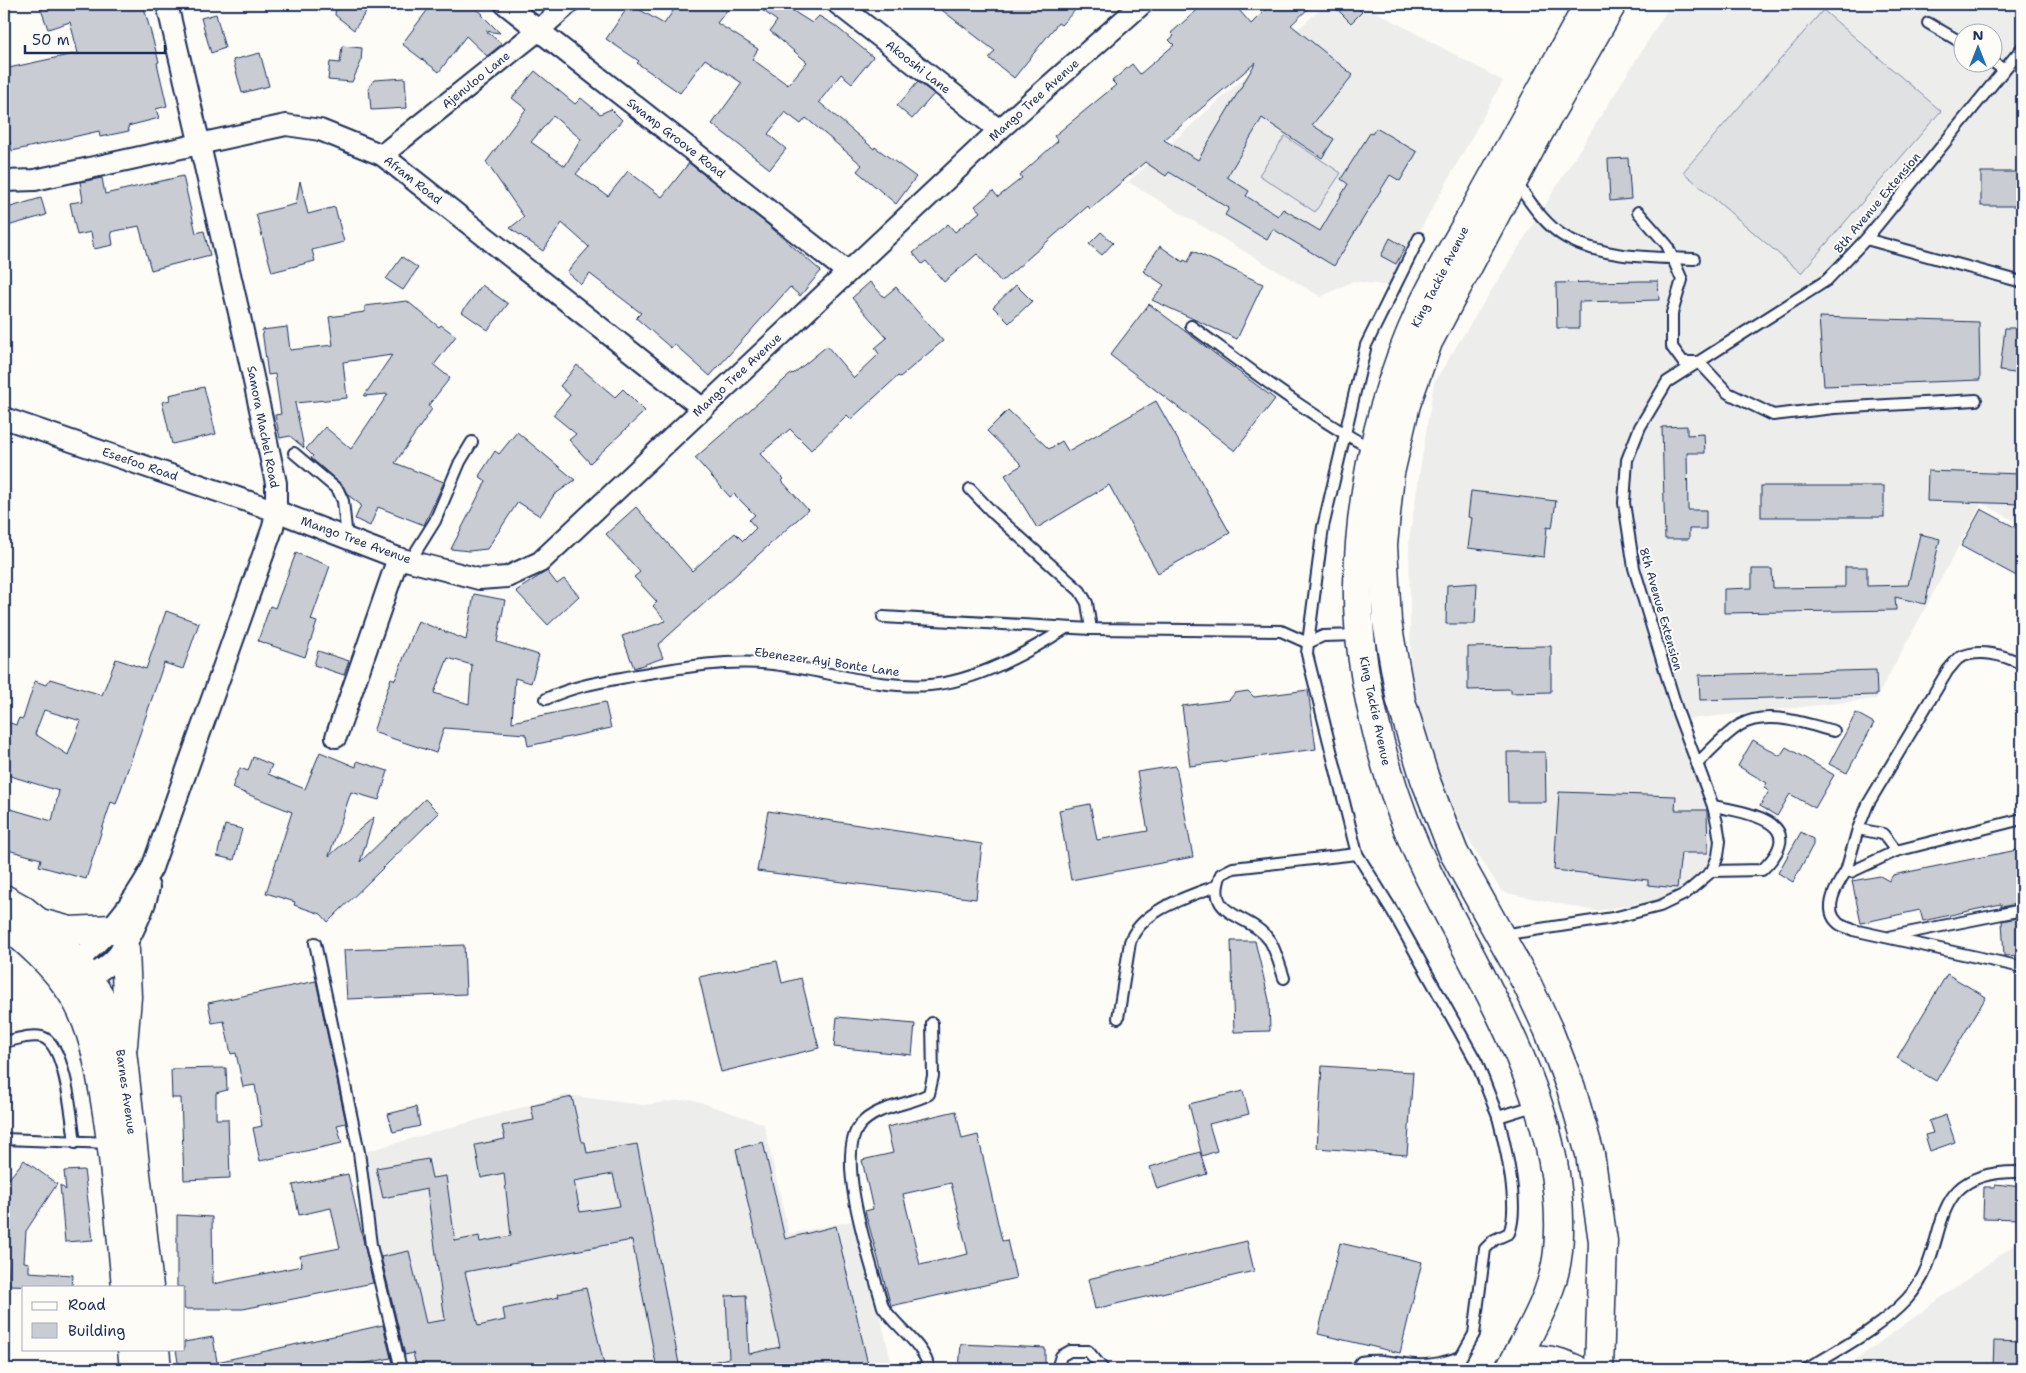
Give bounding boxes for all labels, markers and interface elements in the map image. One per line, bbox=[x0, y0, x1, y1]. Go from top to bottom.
scale bar bbox=[25, 22, 165, 54]
north arrow bbox=[1954, 22, 2004, 72]
text: N bbox=[1972, 26, 1984, 44]
text: 50 m bbox=[32, 30, 70, 50]
street label: Akooshi Lane bbox=[882, 37, 954, 97]
street label: Ajenuloo Lane bbox=[439, 48, 513, 112]
street label: Mango Tree Avenue bbox=[986, 55, 1083, 145]
street label: Swamp Groove Road bbox=[623, 94, 729, 182]
street label: 8th Avenue Extension bbox=[1830, 149, 1924, 257]
street label: Afram Road bbox=[381, 152, 446, 208]
street label: King Tackie Avenue bbox=[1408, 223, 1473, 330]
street label: Mango Tree Avenue bbox=[689, 329, 785, 420]
street label: Samora Machel Road bbox=[243, 364, 283, 490]
street label: Eseefoo Road bbox=[100, 444, 180, 485]
street label: Mango Tree Avenue bbox=[299, 513, 413, 567]
street label: 8th Avenue Extension bbox=[1636, 546, 1686, 672]
street label: Ebenezer Ayi Bonte Lane bbox=[753, 644, 901, 680]
street label: King Tackie Avenue bbox=[1356, 655, 1394, 767]
street label: Barnes Avenue bbox=[112, 1048, 140, 1136]
legend bbox=[22, 1286, 185, 1350]
text: Road bbox=[68, 1295, 106, 1315]
text: Building bbox=[68, 1321, 125, 1341]

